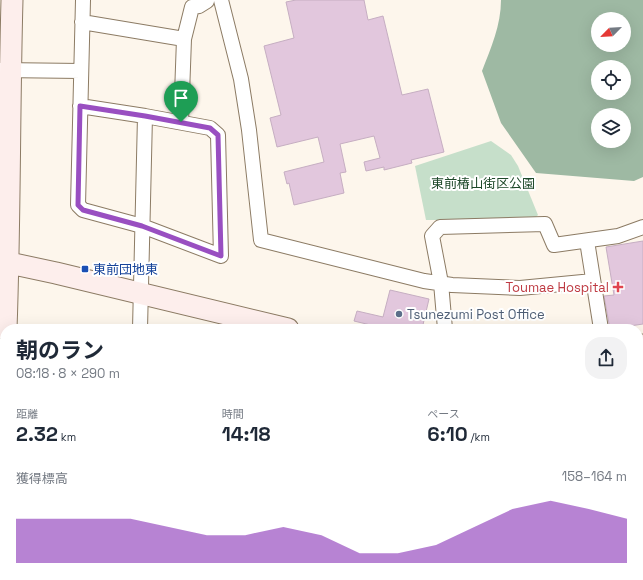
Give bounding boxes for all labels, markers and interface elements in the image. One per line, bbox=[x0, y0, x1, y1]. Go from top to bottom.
north arrow bbox=[591, 12, 631, 52]
map controls bbox=[591, 12, 631, 148]
button: locate bbox=[591, 60, 631, 100]
pin bbox=[164, 81, 198, 122]
icon: arrive bbox=[170, 87, 192, 109]
button: layers bbox=[591, 108, 631, 148]
park label: 東前椿山街区公園 bbox=[431, 175, 535, 192]
place label: 東前団地東 bbox=[93, 261, 158, 278]
marker: 東前団地東 bbox=[80, 264, 90, 274]
place label: Toumae Hospital bbox=[506, 279, 609, 296]
marker: Toumae Hospital bbox=[612, 281, 624, 293]
place label: Tsunezumi Post Office bbox=[407, 306, 545, 323]
marker: Tsunezumi Post Office bbox=[394, 309, 404, 319]
text: 朝のラン bbox=[16, 336, 104, 364]
button: share bbox=[585, 337, 627, 379]
text: 08:18 · 8 × 290 m bbox=[16, 365, 120, 382]
text: 距離 bbox=[16, 407, 38, 421]
text: 時間 bbox=[222, 407, 244, 421]
text: ペース bbox=[427, 407, 460, 421]
text: 2.32 bbox=[16, 421, 58, 447]
text: 14:18 bbox=[222, 421, 270, 447]
text: 6:10 bbox=[427, 421, 468, 447]
text: km bbox=[58, 430, 76, 444]
text: /km bbox=[468, 430, 490, 444]
text: 158–164 m bbox=[562, 468, 627, 485]
text: 獲得標高 bbox=[16, 470, 68, 487]

